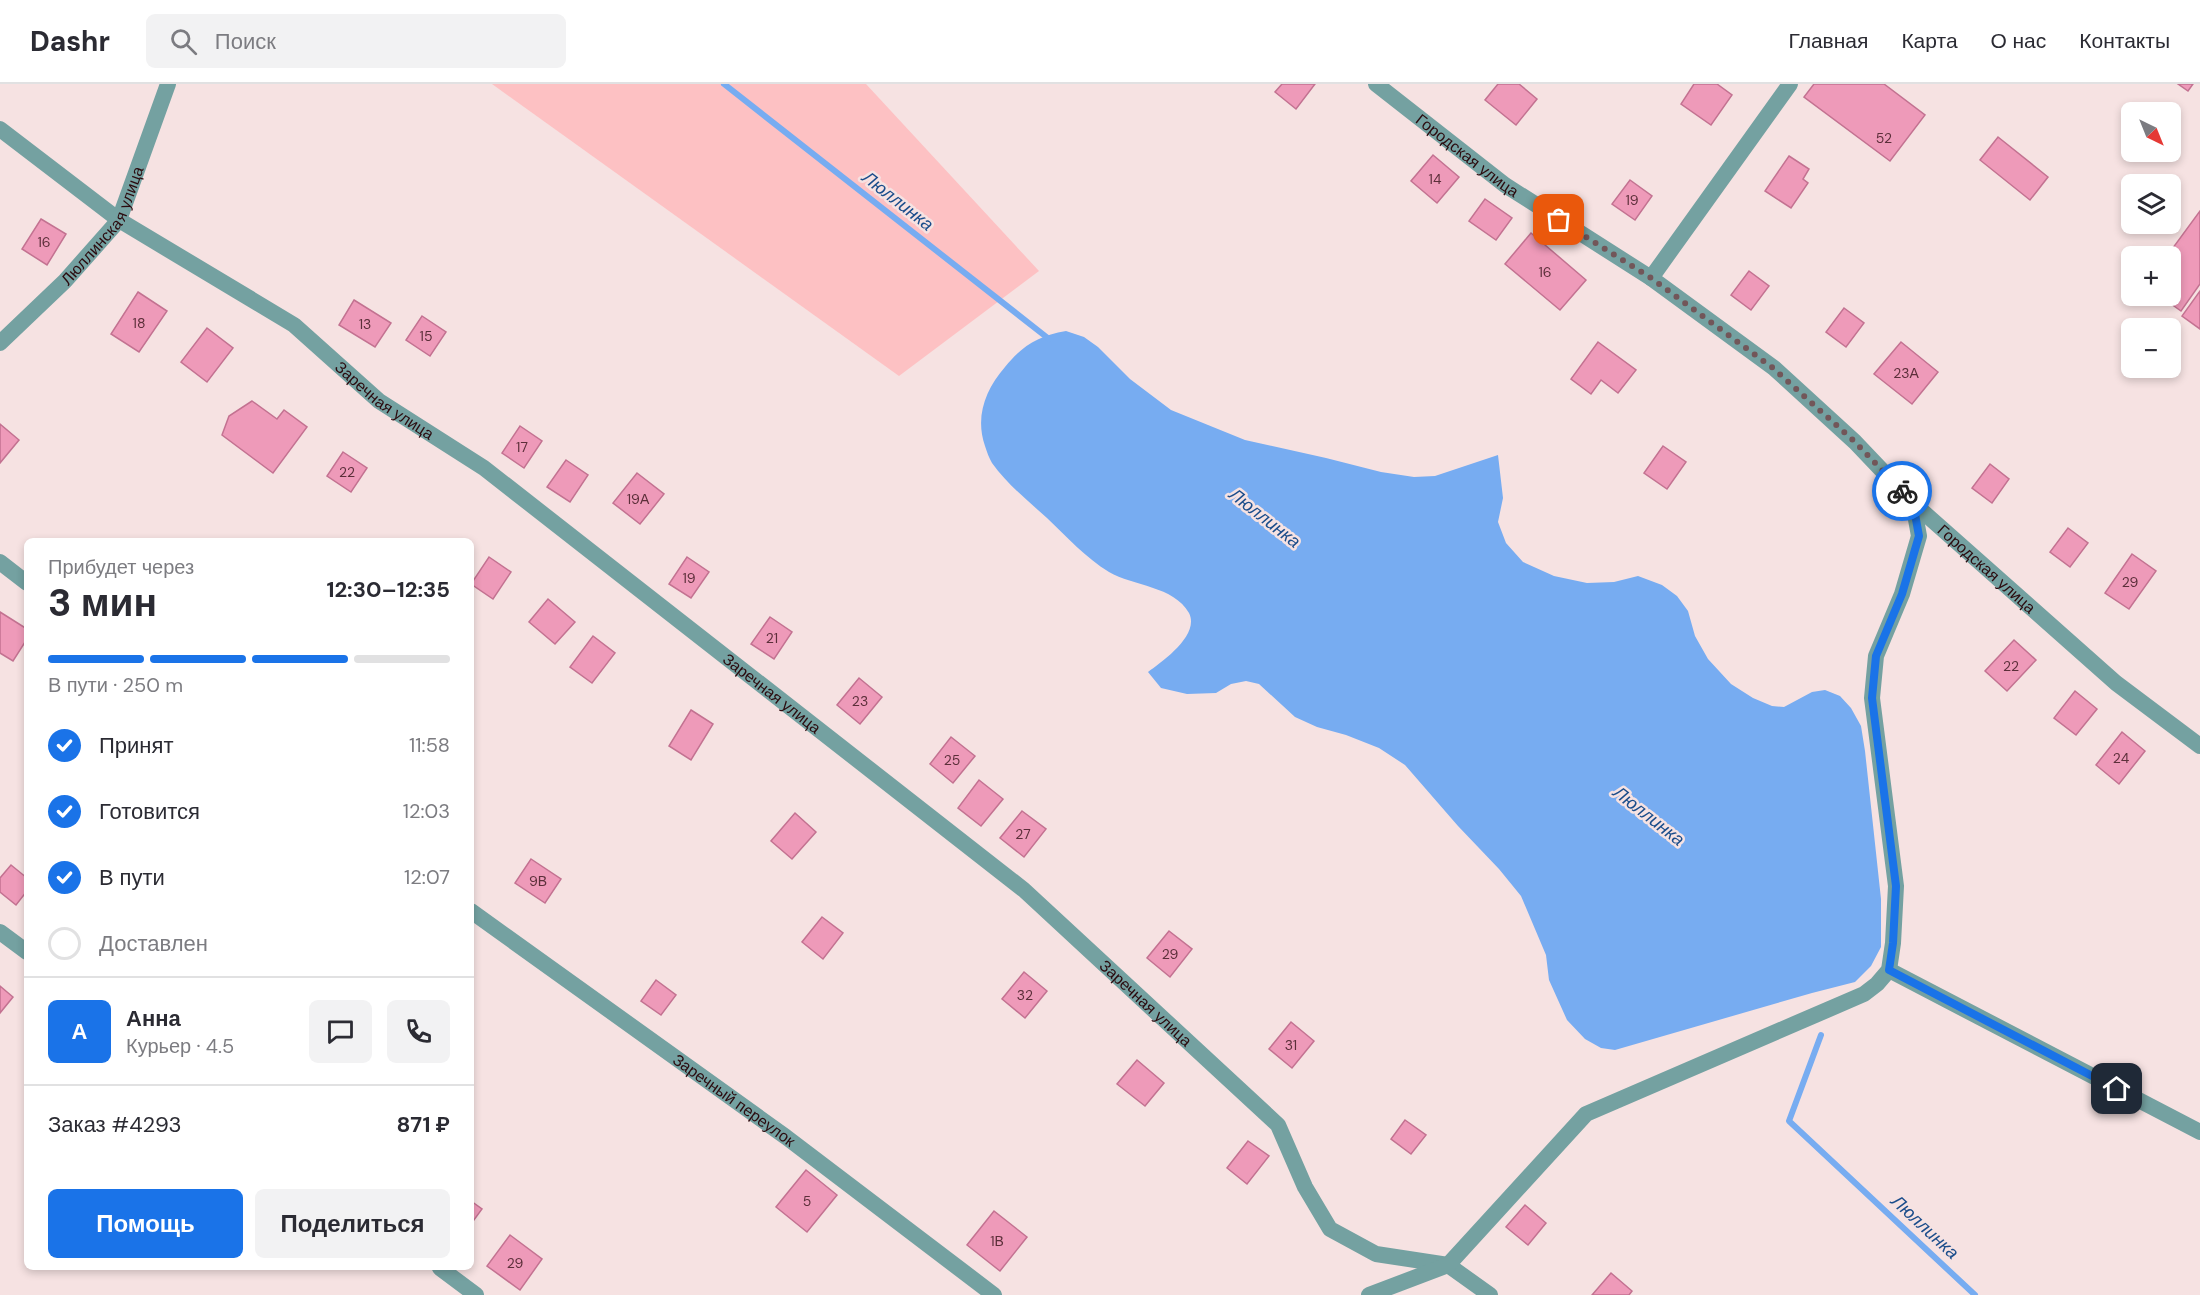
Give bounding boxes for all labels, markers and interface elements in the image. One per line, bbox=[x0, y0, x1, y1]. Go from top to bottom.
search box bbox=[146, 14, 566, 68]
text: Dashr bbox=[30, 23, 110, 60]
icon: search bbox=[167, 25, 200, 58]
text: Поиск bbox=[215, 27, 276, 56]
text: Главная bbox=[1788, 27, 1868, 55]
text: Карта bbox=[1901, 27, 1958, 55]
text: О нас bbox=[1991, 27, 2046, 55]
text: Контакты bbox=[2079, 27, 2170, 55]
north arrow bbox=[2121, 102, 2181, 162]
map controls bbox=[2121, 102, 2181, 378]
street label: Городская улица bbox=[1412, 109, 1523, 202]
house number: 52 bbox=[1876, 129, 1892, 147]
street label: Люллинская улица bbox=[56, 163, 148, 289]
water label: Люллинка bbox=[857, 165, 939, 236]
house number: 14 bbox=[1429, 170, 1442, 188]
button: layers bbox=[2121, 174, 2181, 234]
house number: 19 bbox=[1625, 191, 1639, 209]
pin bbox=[1533, 194, 1584, 245]
icon: bag bbox=[1542, 203, 1575, 236]
house number: 16 bbox=[37, 233, 51, 251]
button: + bbox=[2121, 246, 2181, 306]
house number: 16 bbox=[1538, 263, 1552, 281]
house number: 18 bbox=[133, 314, 145, 332]
house number: 13 bbox=[359, 315, 371, 333]
button: − bbox=[2121, 318, 2181, 378]
house number: 15 bbox=[420, 327, 432, 345]
street label: Заречная улица bbox=[331, 356, 438, 444]
house number: 23А bbox=[1893, 364, 1919, 382]
house number: 17 bbox=[516, 438, 528, 456]
courier bbox=[1872, 461, 1932, 521]
house number: 22 bbox=[339, 463, 355, 481]
icon: bike bbox=[1886, 475, 1919, 508]
water label: Люллинка bbox=[1224, 482, 1306, 553]
house number: 19А bbox=[627, 490, 650, 508]
street label: Городская улица bbox=[1933, 519, 2041, 618]
text: Прибудет через bbox=[48, 554, 194, 580]
house number: 19 bbox=[682, 569, 696, 587]
house number: 29 bbox=[2122, 573, 2139, 591]
text: 12:30–12:35 bbox=[326, 575, 450, 604]
text: 3 мин bbox=[48, 577, 157, 628]
house number: 21 bbox=[766, 629, 778, 647]
street label: Заречная улица bbox=[719, 648, 825, 738]
house number: 22 bbox=[2003, 657, 2019, 675]
text: В пути · 250 m bbox=[48, 672, 183, 698]
house number: 23 bbox=[852, 692, 868, 710]
icon: check bbox=[48, 729, 81, 762]
text: Принят bbox=[99, 731, 173, 760]
text: 11:58 bbox=[409, 732, 450, 758]
house number: 24 bbox=[2113, 749, 2130, 767]
house number: 25 bbox=[944, 751, 960, 769]
water label: Люллинка bbox=[1608, 780, 1690, 851]
icon: check bbox=[48, 795, 81, 828]
text: Готовится bbox=[99, 797, 200, 826]
text: 12:03 bbox=[403, 798, 450, 824]
house number: 27 bbox=[1015, 825, 1031, 843]
icon: check bbox=[48, 861, 81, 894]
text: В пути bbox=[99, 863, 165, 892]
text: 12:07 bbox=[404, 864, 450, 890]
house number: 9В bbox=[529, 872, 547, 890]
text: Доставлен bbox=[99, 929, 208, 958]
house number: 29 bbox=[1162, 945, 1179, 963]
street label: Заречная улица bbox=[1095, 955, 1197, 1051]
house number: 32 bbox=[1017, 986, 1033, 1004]
button: chat bbox=[309, 1000, 372, 1063]
button: phone bbox=[387, 1000, 450, 1063]
text: Анна bbox=[126, 1004, 181, 1033]
text: А bbox=[72, 1017, 87, 1046]
text: Курьер · 4.5 bbox=[126, 1033, 234, 1059]
house number: 31 bbox=[1285, 1036, 1297, 1054]
street label: Заречный переулок bbox=[669, 1049, 801, 1152]
pin bbox=[2091, 1063, 2142, 1114]
icon: home bbox=[2100, 1072, 2133, 1105]
text: Заказ #4293 bbox=[48, 1110, 182, 1139]
text: 871 ₽ bbox=[397, 1110, 450, 1139]
button: Помощь bbox=[48, 1189, 243, 1258]
button: Поделиться bbox=[255, 1189, 450, 1258]
water label: Люллинка bbox=[1885, 1189, 1964, 1264]
house number: 5 bbox=[803, 1192, 811, 1210]
house number: 1В bbox=[990, 1232, 1004, 1250]
house number: 29 bbox=[507, 1254, 524, 1272]

